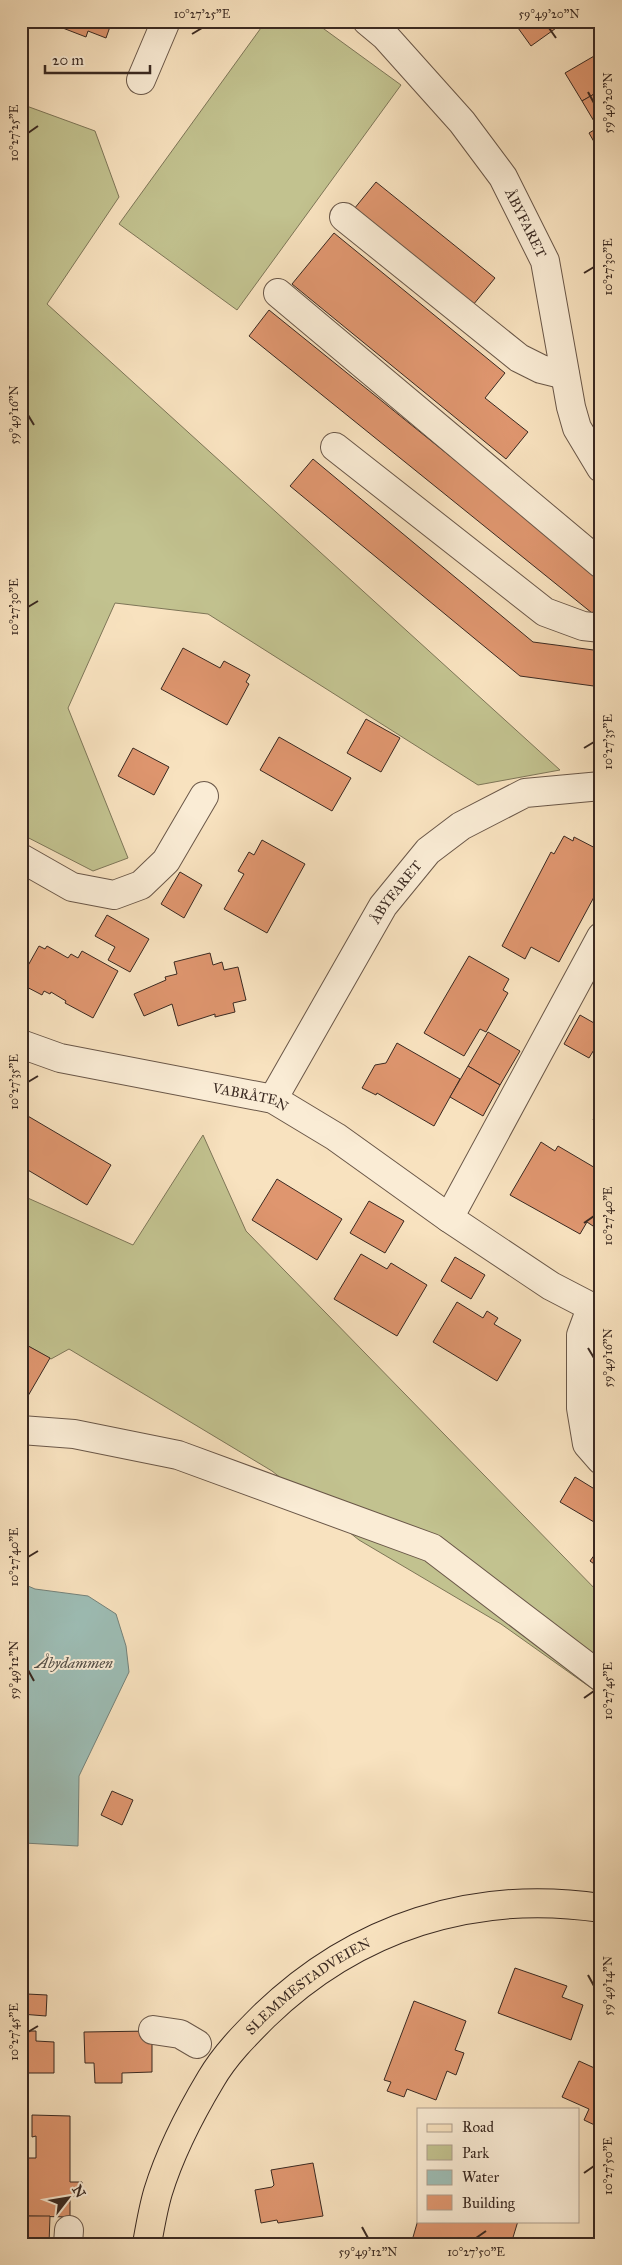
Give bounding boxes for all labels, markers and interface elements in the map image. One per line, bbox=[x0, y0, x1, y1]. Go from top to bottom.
text: 10°27'25"E bbox=[174, 7, 231, 21]
text: 59°49'20"N bbox=[518, 7, 580, 21]
scale bar bbox=[45, 42, 150, 74]
text: 20 m bbox=[52, 51, 84, 69]
text: 59°49'20"N bbox=[601, 72, 615, 134]
text: 10°27'25"E bbox=[7, 104, 21, 161]
street label: ÅBYFARET bbox=[501, 185, 550, 261]
text: 10°27'30"E bbox=[601, 238, 615, 295]
text: 59°49'16"N bbox=[7, 385, 21, 445]
text: 10°27'30"E bbox=[7, 578, 21, 635]
text: 10°27'35"E bbox=[601, 714, 615, 770]
street label: ÅBYFARET bbox=[365, 857, 426, 928]
text: 10°27'35"E bbox=[7, 1054, 21, 1110]
street label: VABRÅTEN bbox=[210, 1079, 291, 1115]
text: 10°27'40"E bbox=[601, 1186, 615, 1245]
text: 59°49'16"N bbox=[601, 1328, 615, 1388]
text: 10°27'40"E bbox=[7, 1527, 21, 1586]
text: 59°49'12"N bbox=[7, 1641, 21, 1699]
water label: Åbydammen bbox=[33, 1653, 113, 1672]
text: 10°27'45"E bbox=[601, 1662, 615, 1720]
street label: SLEMMESTADVEIEN bbox=[242, 1934, 374, 2039]
text: 59°49'14"N bbox=[601, 1956, 615, 2016]
text: 10°27'45"E bbox=[7, 2003, 21, 2061]
legend bbox=[417, 2108, 580, 2222]
text: Road bbox=[462, 2118, 494, 2136]
text: 10°27'50"E bbox=[601, 2137, 615, 2195]
text: Park bbox=[462, 2144, 489, 2162]
text: Water bbox=[462, 2168, 499, 2186]
north arrow bbox=[42, 2172, 92, 2222]
text: N bbox=[68, 2182, 89, 2201]
text: Building bbox=[462, 2194, 516, 2212]
text: 59°49'12"N bbox=[339, 2245, 397, 2259]
text: 10°27'50"E bbox=[447, 2245, 505, 2259]

